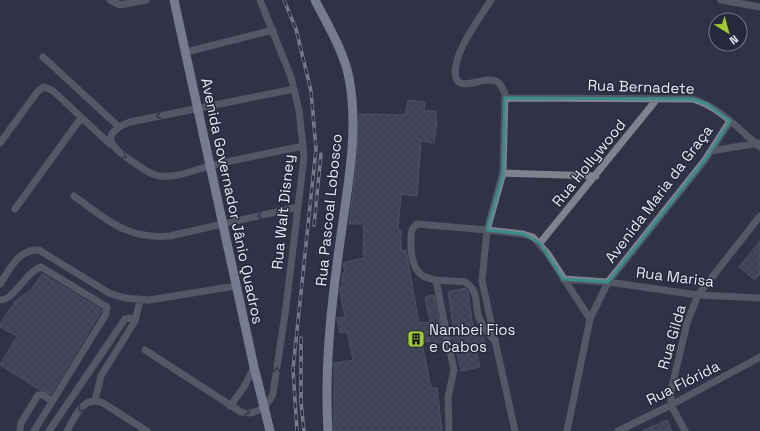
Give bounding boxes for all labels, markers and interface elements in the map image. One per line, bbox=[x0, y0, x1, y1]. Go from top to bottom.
north arrow bbox=[708, 12, 748, 52]
text: N bbox=[727, 32, 741, 48]
street label: Rua Bernadete bbox=[587, 75, 695, 98]
street label: Avenida Governador Jânio Quadros bbox=[197, 76, 268, 326]
one-way arrow bbox=[156, 111, 162, 119]
street label: Rua Hollywood bbox=[548, 115, 630, 210]
street label: Avenida Maria da Graça bbox=[601, 121, 717, 266]
street label: Rua Pascoal Lobosco bbox=[311, 133, 346, 287]
one-way arrow bbox=[120, 151, 127, 159]
street label: Rua Walt Disney bbox=[267, 153, 298, 271]
one-way arrow bbox=[257, 211, 263, 219]
street label: Rua Marisa bbox=[635, 262, 716, 291]
street label: Rua Gilda bbox=[653, 302, 690, 372]
place label: Nambei Fios e Cabos bbox=[429, 320, 516, 356]
building icon: Nambei Fios e Cabos bbox=[406, 329, 426, 349]
street label: Rua Flórida bbox=[643, 356, 723, 409]
one-way arrow bbox=[272, 367, 281, 374]
one-way arrow bbox=[78, 405, 85, 412]
one-way arrow bbox=[244, 408, 250, 416]

